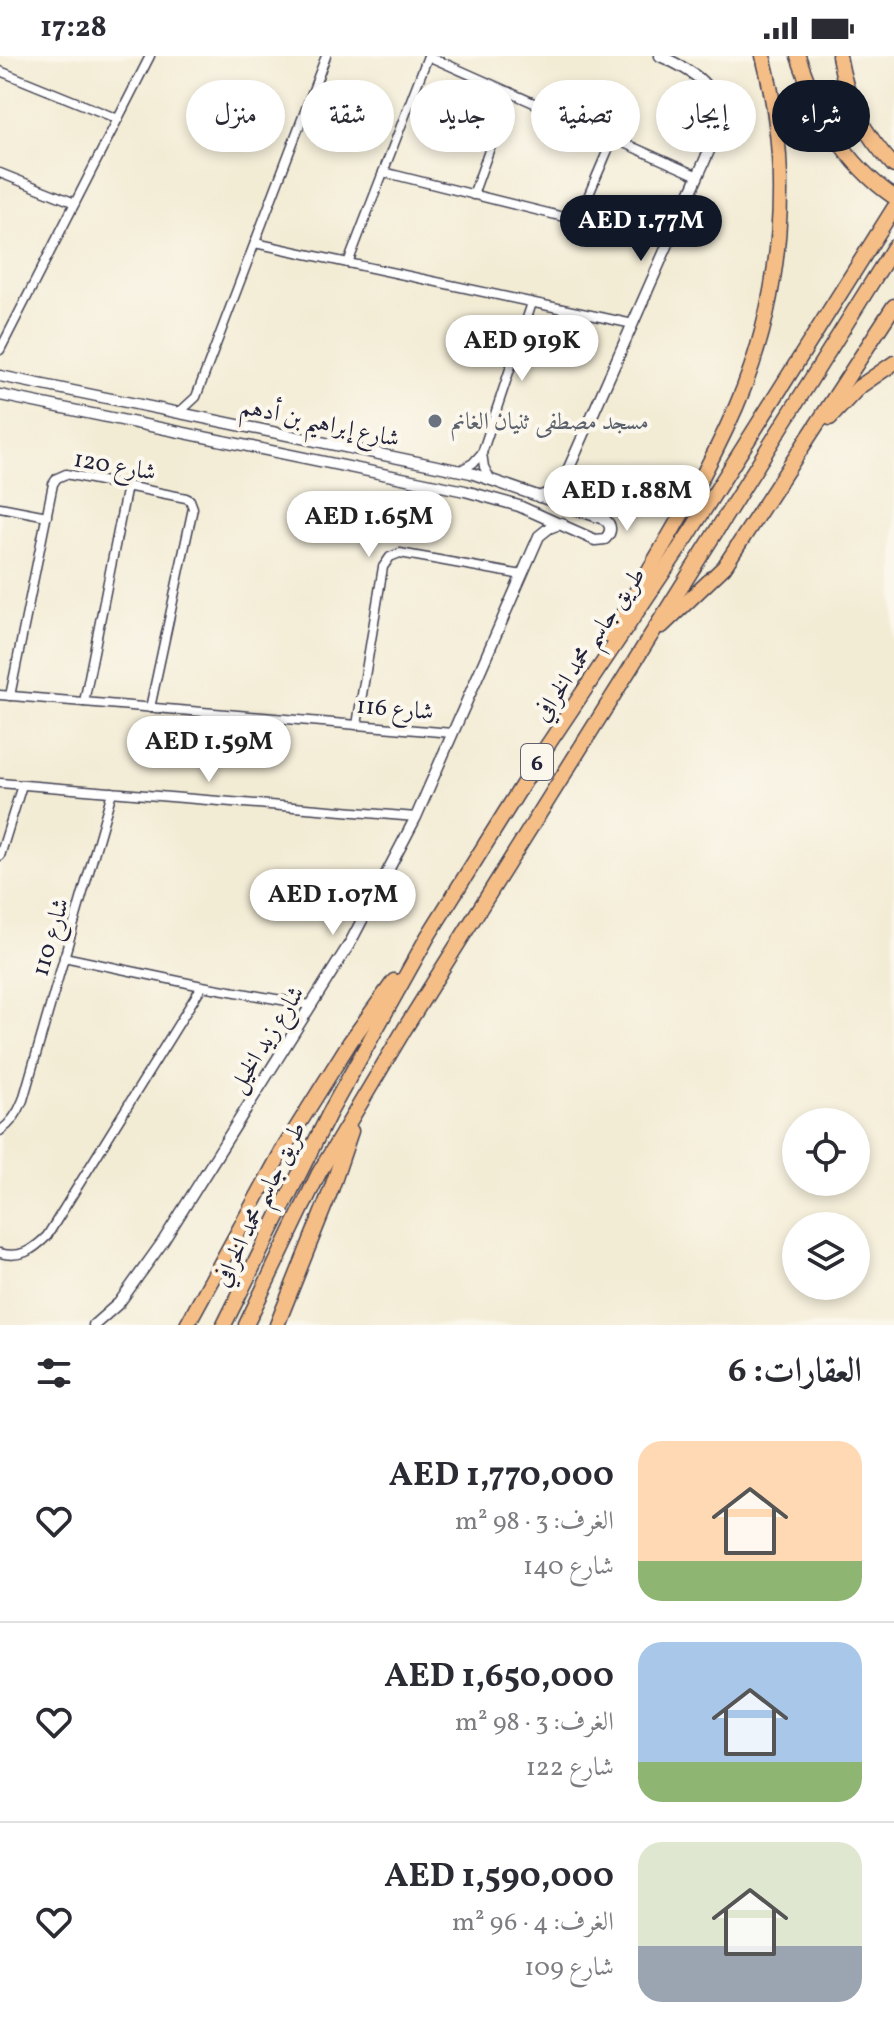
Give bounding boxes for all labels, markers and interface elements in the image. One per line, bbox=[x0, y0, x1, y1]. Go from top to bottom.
text: 17:28 bbox=[40, 7, 107, 49]
chip: منزل bbox=[186, 80, 285, 152]
chip: شقة bbox=[301, 80, 394, 152]
chip: جديد bbox=[410, 80, 515, 152]
chip: تصفية bbox=[531, 80, 640, 152]
chip: إيجار bbox=[656, 80, 756, 152]
chip: شراء bbox=[772, 80, 870, 152]
pin: AED 1.77M bbox=[549, 195, 733, 263]
text: AED 1.77M bbox=[578, 203, 704, 239]
pin: AED 919K bbox=[439, 315, 605, 383]
text: AED 919K bbox=[463, 323, 581, 359]
street label: شارع إبراهيم بن أدهم bbox=[236, 389, 403, 462]
place label: مسجد مصطفى ثنيان الغانم bbox=[451, 406, 649, 442]
marker: مسجد مصطفى ثنيان الغانم bbox=[426, 412, 444, 430]
street label: شارع 120 bbox=[71, 443, 158, 492]
pin: AED 1.88M bbox=[535, 465, 719, 533]
text: AED 1.88M bbox=[562, 473, 692, 509]
pin: AED 1.65M bbox=[277, 491, 461, 559]
text: AED 1.65M bbox=[305, 499, 433, 535]
street label: طريق جاسم محمد الخرافي bbox=[526, 561, 659, 732]
street label: شارع 116 bbox=[355, 690, 435, 731]
pin: AED 1.59M bbox=[117, 716, 301, 784]
text: AED 1.59M bbox=[145, 724, 273, 760]
road number: 6 bbox=[521, 744, 553, 780]
pin: AED 1.07M bbox=[241, 869, 425, 937]
text: AED 1.07M bbox=[268, 877, 398, 913]
street label: شارع 110 bbox=[25, 895, 80, 981]
street label: شارع زيد الخيل bbox=[221, 980, 315, 1101]
map controls bbox=[782, 1108, 870, 1300]
button: locate bbox=[782, 1108, 870, 1196]
street label: طريق جاسم محمد الخرافي bbox=[206, 1117, 320, 1295]
button: layers bbox=[782, 1212, 870, 1300]
text: العقارات: 6 bbox=[728, 1349, 862, 1396]
icon: filters bbox=[32, 1351, 76, 1395]
text: AED 1,770,000 bbox=[389, 1453, 614, 1500]
icon: home bbox=[702, 1473, 798, 1569]
icon: heart bbox=[32, 1499, 76, 1543]
text: الغرف: 3 · 98 m² bbox=[455, 1504, 614, 1540]
text: شارع 140 bbox=[523, 1549, 614, 1585]
text: AED 1,650,000 bbox=[384, 1654, 614, 1701]
icon: home bbox=[702, 1674, 798, 1770]
icon: heart bbox=[32, 1700, 76, 1744]
text: الغرف: 3 · 98 m² bbox=[455, 1705, 614, 1741]
text: شارع 122 bbox=[526, 1750, 614, 1786]
text: AED 1,590,000 bbox=[384, 1854, 614, 1901]
icon: home bbox=[702, 1874, 798, 1970]
icon: heart bbox=[32, 1900, 76, 1944]
text: الغرف: 4 · 96 m² bbox=[452, 1905, 614, 1941]
text: شارع 109 bbox=[524, 1950, 614, 1986]

